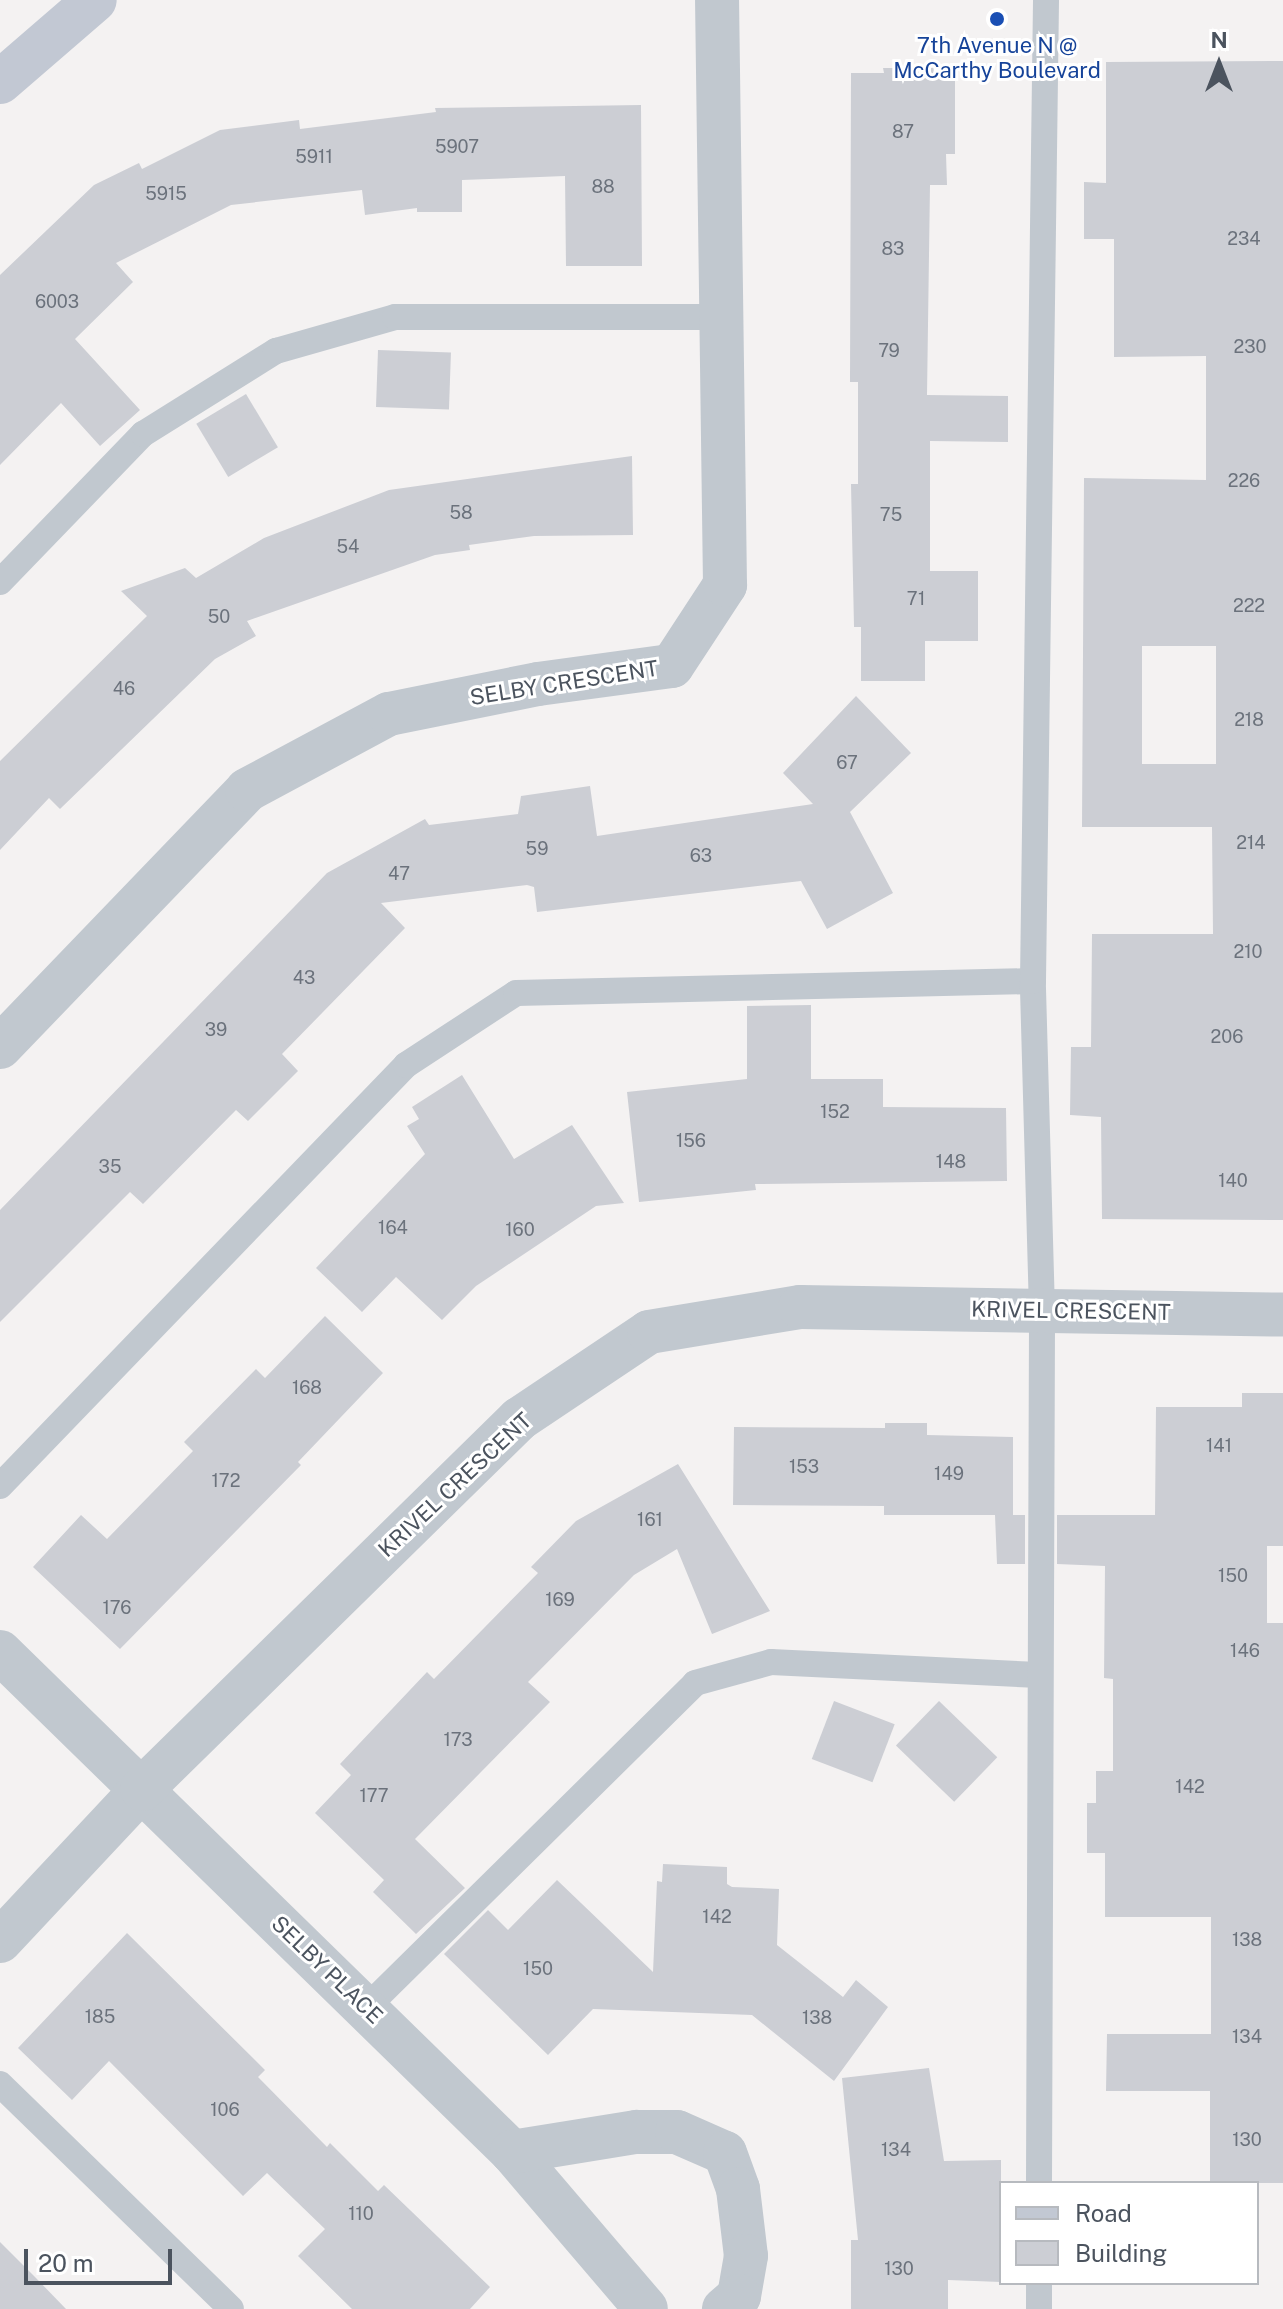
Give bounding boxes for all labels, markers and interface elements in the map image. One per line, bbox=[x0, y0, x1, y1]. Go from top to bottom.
marker: 7th Avenue N @ McCarthy Boulevard bbox=[988, 10, 1006, 28]
north arrow bbox=[1179, 24, 1259, 104]
text: N bbox=[1210, 27, 1228, 53]
place label: 7th Avenue N @ McCarthy Boulevard bbox=[893, 32, 1101, 84]
house number: 87 bbox=[892, 121, 914, 143]
house number: 5907 bbox=[435, 136, 479, 158]
house number: 5911 bbox=[295, 146, 333, 168]
house number: 88 bbox=[591, 176, 615, 198]
house number: 5915 bbox=[145, 183, 187, 205]
house number: 234 bbox=[1227, 228, 1261, 250]
house number: 83 bbox=[882, 238, 904, 260]
house number: 6003 bbox=[35, 291, 79, 313]
house number: 230 bbox=[1234, 336, 1266, 358]
house number: 79 bbox=[878, 340, 900, 362]
house number: 226 bbox=[1228, 470, 1260, 492]
house number: 58 bbox=[449, 502, 473, 524]
house number: 75 bbox=[880, 504, 902, 526]
house number: 54 bbox=[337, 536, 359, 558]
house number: 71 bbox=[907, 588, 925, 610]
house number: 222 bbox=[1233, 595, 1265, 617]
house number: 50 bbox=[208, 606, 230, 628]
street label: SELBY CRESCENT bbox=[468, 655, 660, 711]
house number: 46 bbox=[113, 678, 135, 700]
house number: 218 bbox=[1234, 709, 1264, 731]
house number: 67 bbox=[836, 752, 858, 774]
house number: 214 bbox=[1236, 832, 1266, 854]
house number: 59 bbox=[526, 838, 548, 860]
house number: 63 bbox=[690, 845, 712, 867]
house number: 47 bbox=[388, 863, 410, 885]
house number: 210 bbox=[1233, 941, 1263, 963]
house number: 43 bbox=[293, 967, 315, 989]
house number: 39 bbox=[205, 1019, 227, 1041]
house number: 206 bbox=[1211, 1026, 1243, 1048]
house number: 152 bbox=[820, 1101, 850, 1123]
house number: 156 bbox=[676, 1130, 706, 1152]
house number: 148 bbox=[936, 1151, 966, 1173]
house number: 35 bbox=[99, 1156, 121, 1178]
house number: 140 bbox=[1218, 1170, 1248, 1192]
house number: 164 bbox=[378, 1217, 408, 1239]
house number: 160 bbox=[505, 1219, 535, 1241]
street label: KRIVEL CRESCENT bbox=[971, 1296, 1171, 1326]
house number: 168 bbox=[292, 1377, 322, 1399]
street label: KRIVEL CRESCENT bbox=[373, 1407, 537, 1563]
house number: 141 bbox=[1206, 1435, 1232, 1457]
house number: 153 bbox=[789, 1456, 819, 1478]
house number: 149 bbox=[934, 1463, 964, 1485]
house number: 172 bbox=[212, 1470, 240, 1492]
house number: 161 bbox=[637, 1509, 663, 1531]
house number: 150 bbox=[1218, 1565, 1248, 1587]
house number: 169 bbox=[545, 1589, 575, 1611]
house number: 176 bbox=[103, 1597, 131, 1619]
house number: 146 bbox=[1230, 1640, 1260, 1662]
house number: 173 bbox=[443, 1729, 473, 1751]
house number: 142 bbox=[1175, 1776, 1205, 1798]
house number: 177 bbox=[359, 1785, 389, 1807]
house number: 142 bbox=[702, 1906, 732, 1928]
street label: SELBY PLACE bbox=[266, 1910, 388, 2030]
house number: 138 bbox=[1232, 1929, 1262, 1951]
house number: 150 bbox=[523, 1958, 553, 1980]
house number: 185 bbox=[85, 2006, 115, 2028]
house number: 138 bbox=[802, 2007, 832, 2029]
house number: 134 bbox=[1232, 2026, 1262, 2048]
house number: 106 bbox=[210, 2099, 240, 2121]
house number: 130 bbox=[1232, 2129, 1262, 2151]
house number: 134 bbox=[881, 2139, 911, 2161]
legend bbox=[999, 2181, 1259, 2285]
text: Road bbox=[1075, 2199, 1132, 2227]
house number: 110 bbox=[348, 2203, 374, 2225]
scale bar bbox=[28, 2233, 176, 2283]
text: Building bbox=[1075, 2239, 1167, 2267]
text: 20 m bbox=[38, 2249, 94, 2277]
house number: 130 bbox=[884, 2258, 914, 2280]

